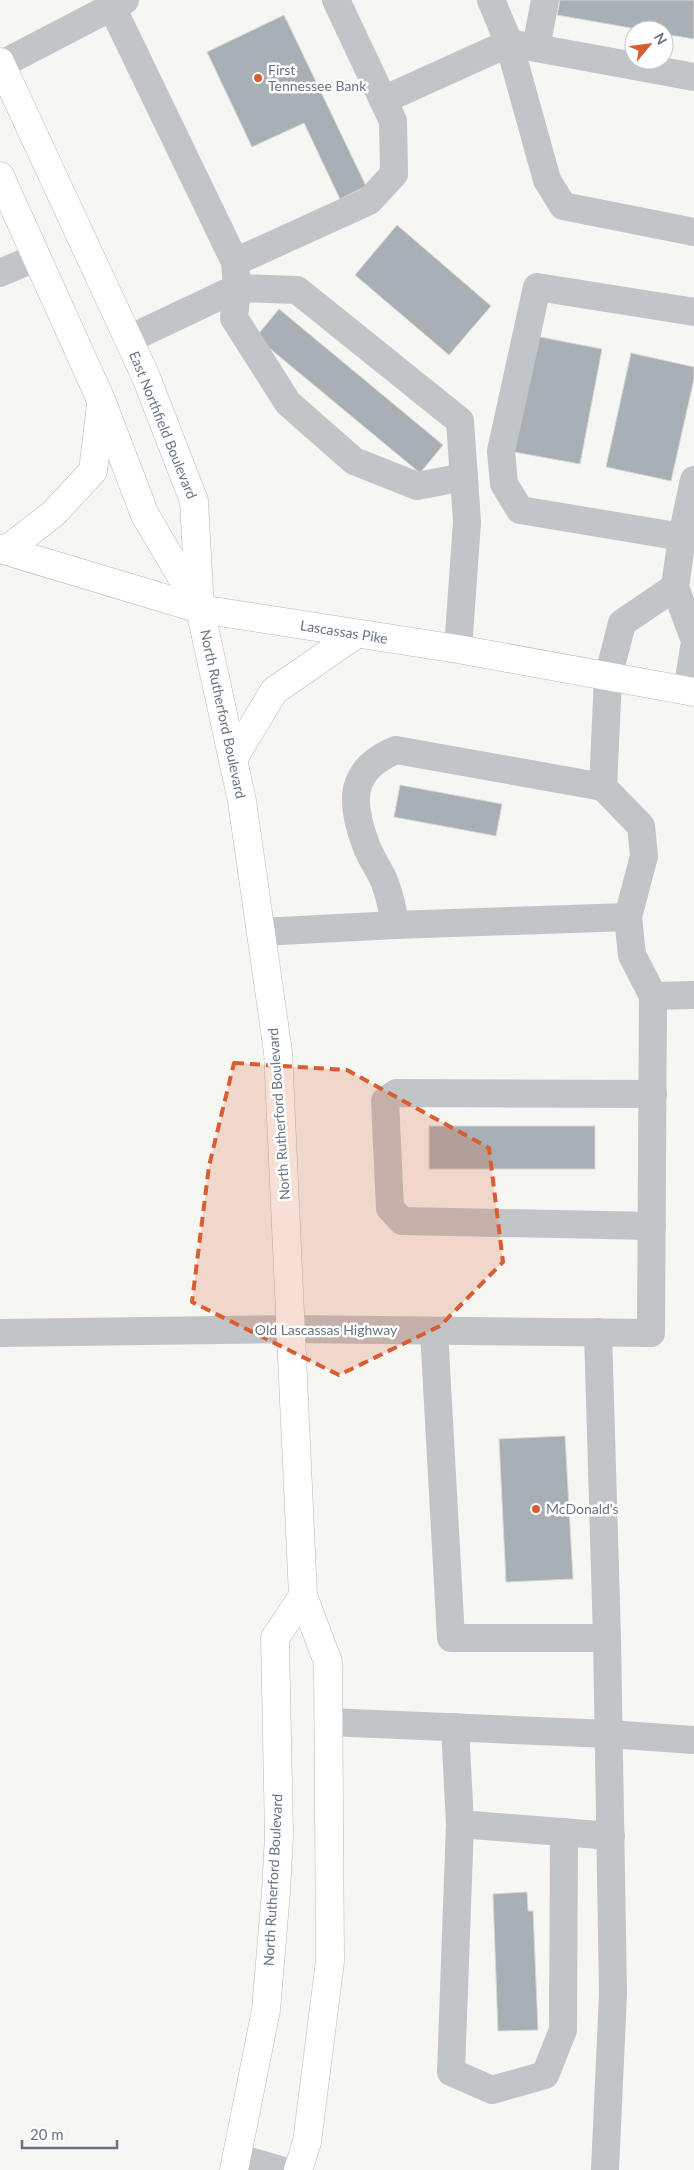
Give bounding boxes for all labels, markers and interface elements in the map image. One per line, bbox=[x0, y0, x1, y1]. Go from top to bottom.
north arrow bbox=[624, 20, 674, 70]
text: N bbox=[651, 30, 671, 47]
place label: First Tennessee Bank bbox=[268, 61, 367, 94]
marker: First Tennessee Bank bbox=[252, 72, 264, 84]
street label: East Northfield Boulevard bbox=[126, 348, 201, 501]
street label: Lascassas Pike bbox=[299, 616, 389, 647]
street label: North Rutherford Boulevard bbox=[197, 628, 250, 800]
street label: North Rutherford Boulevard bbox=[264, 1027, 293, 1201]
street label: Old Lascassas Highway bbox=[255, 1321, 398, 1338]
place label: McDonald's bbox=[546, 1500, 619, 1517]
marker: McDonald's bbox=[530, 1503, 542, 1515]
street label: North Rutherford Boulevard bbox=[260, 1793, 285, 1966]
scale bar bbox=[22, 2118, 118, 2150]
text: 20 m bbox=[30, 2125, 64, 2143]

